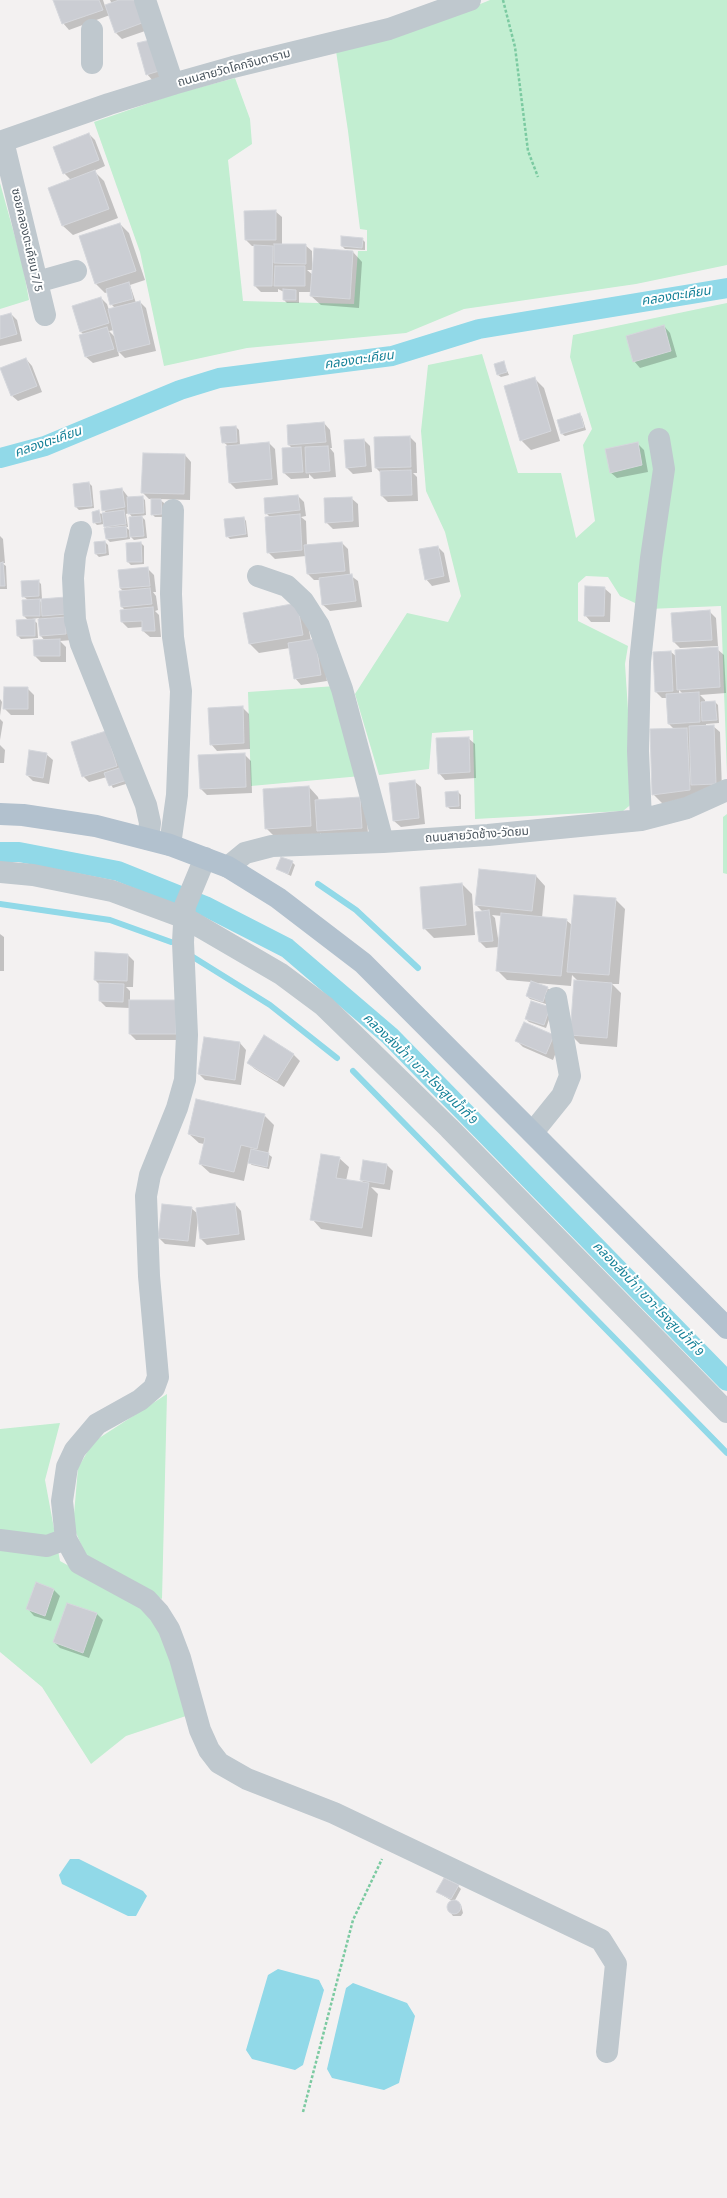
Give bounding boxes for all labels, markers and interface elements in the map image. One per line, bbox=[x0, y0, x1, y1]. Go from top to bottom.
street label: ถนนสายวัดโคกจินดาราม bbox=[176, 46, 292, 90]
street label: ซอยคลองตะเคียน 7/5 bbox=[8, 187, 46, 293]
water label: คลองตะเคียน bbox=[640, 283, 712, 309]
water label: คลองตะเคียน bbox=[323, 347, 395, 373]
water label: คลองตะเคียน bbox=[12, 423, 84, 461]
street label: ถนนสายวัดช้าง-วัดยม bbox=[425, 824, 529, 846]
water label: คลองส่งน้ำ 1 ขวา-โรงสูบน้ำที่ 9 bbox=[360, 1010, 480, 1128]
water label: คลองส่งน้ำ 1 ขวา-โรงสูบน้ำที่ 9 bbox=[589, 1239, 707, 1359]

